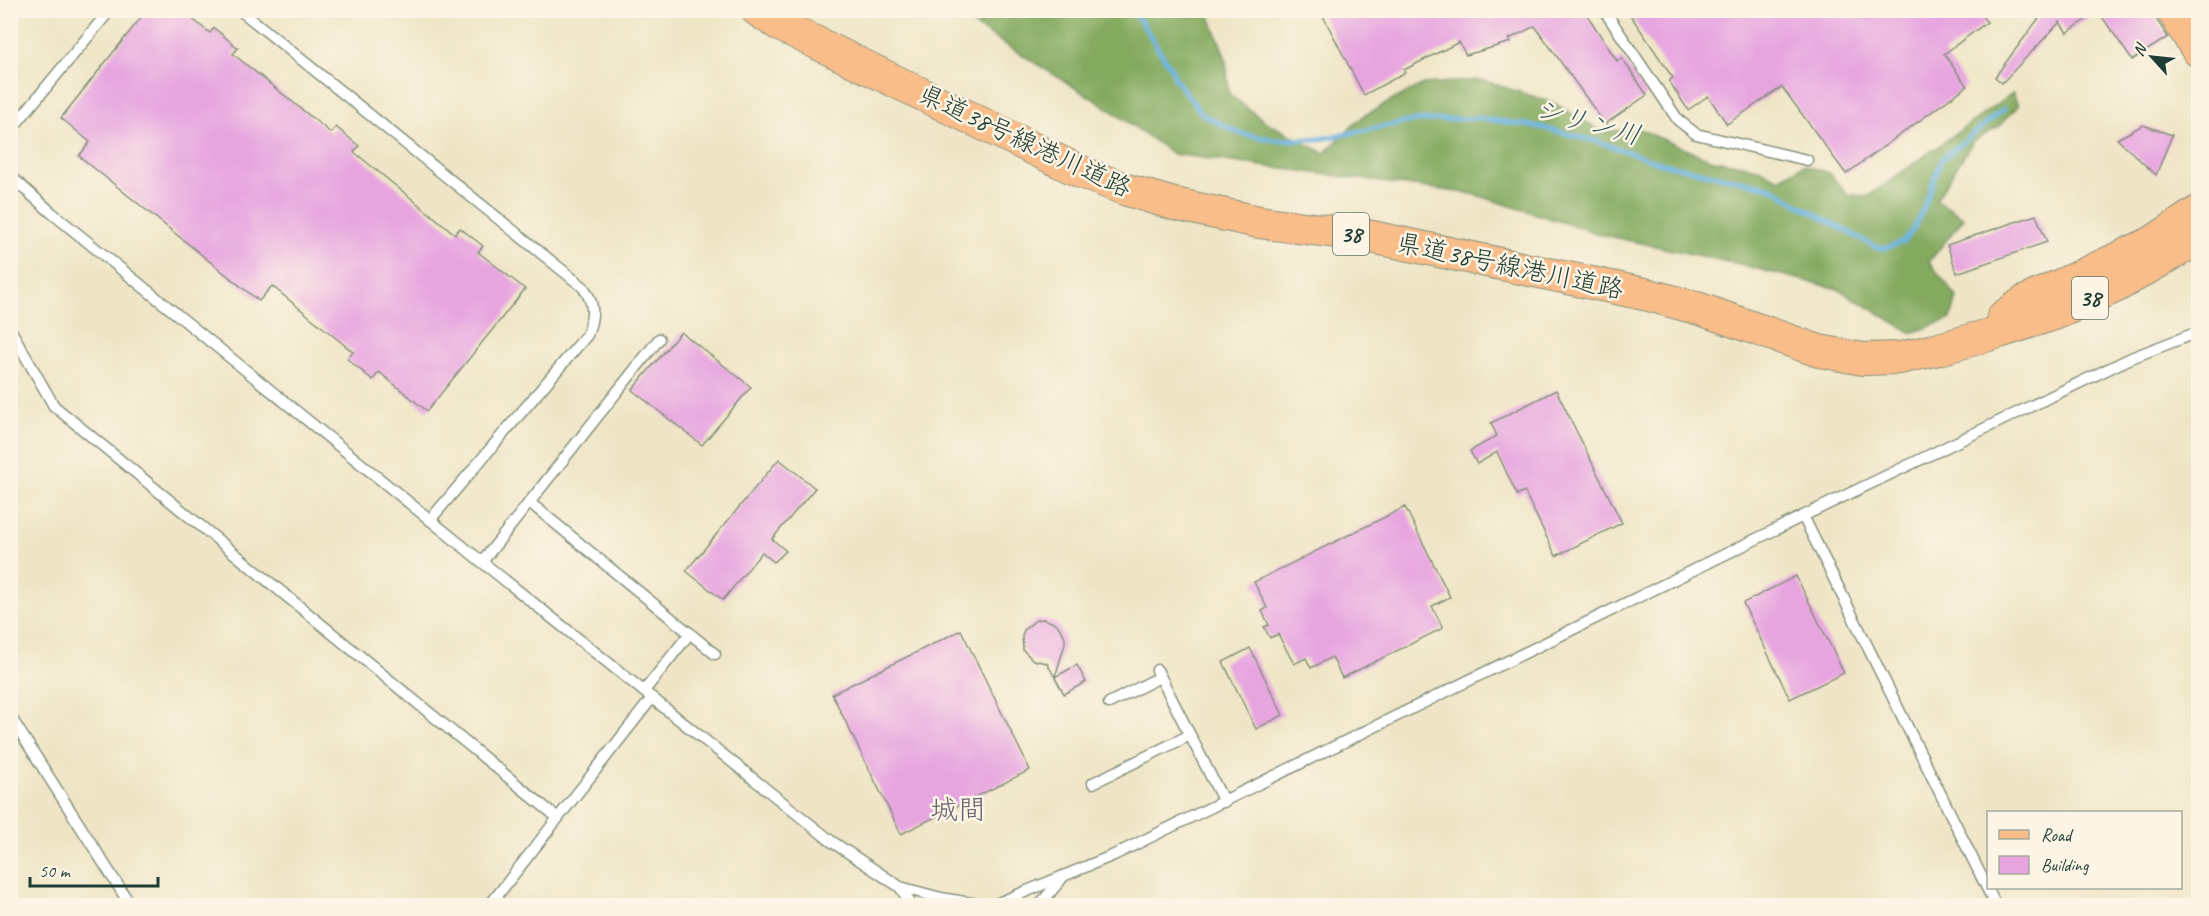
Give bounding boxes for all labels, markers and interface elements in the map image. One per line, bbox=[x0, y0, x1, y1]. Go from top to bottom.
north arrow bbox=[2122, 27, 2182, 87]
text: N bbox=[2128, 39, 2152, 60]
street label: 県道38号線港川道路 bbox=[913, 77, 1137, 205]
water label: シリン川 bbox=[1531, 92, 1645, 152]
road number: 38 bbox=[1333, 213, 1369, 255]
street label: 県道38号線港川道路 bbox=[1393, 226, 1627, 306]
road number: 38 bbox=[2072, 277, 2108, 319]
district label: 城間 bbox=[930, 792, 986, 827]
legend bbox=[1987, 811, 2182, 889]
text: Road bbox=[2041, 824, 2074, 846]
scale bar bbox=[30, 850, 158, 888]
text: Building bbox=[2041, 854, 2090, 876]
text: 50 m bbox=[39, 860, 72, 882]

